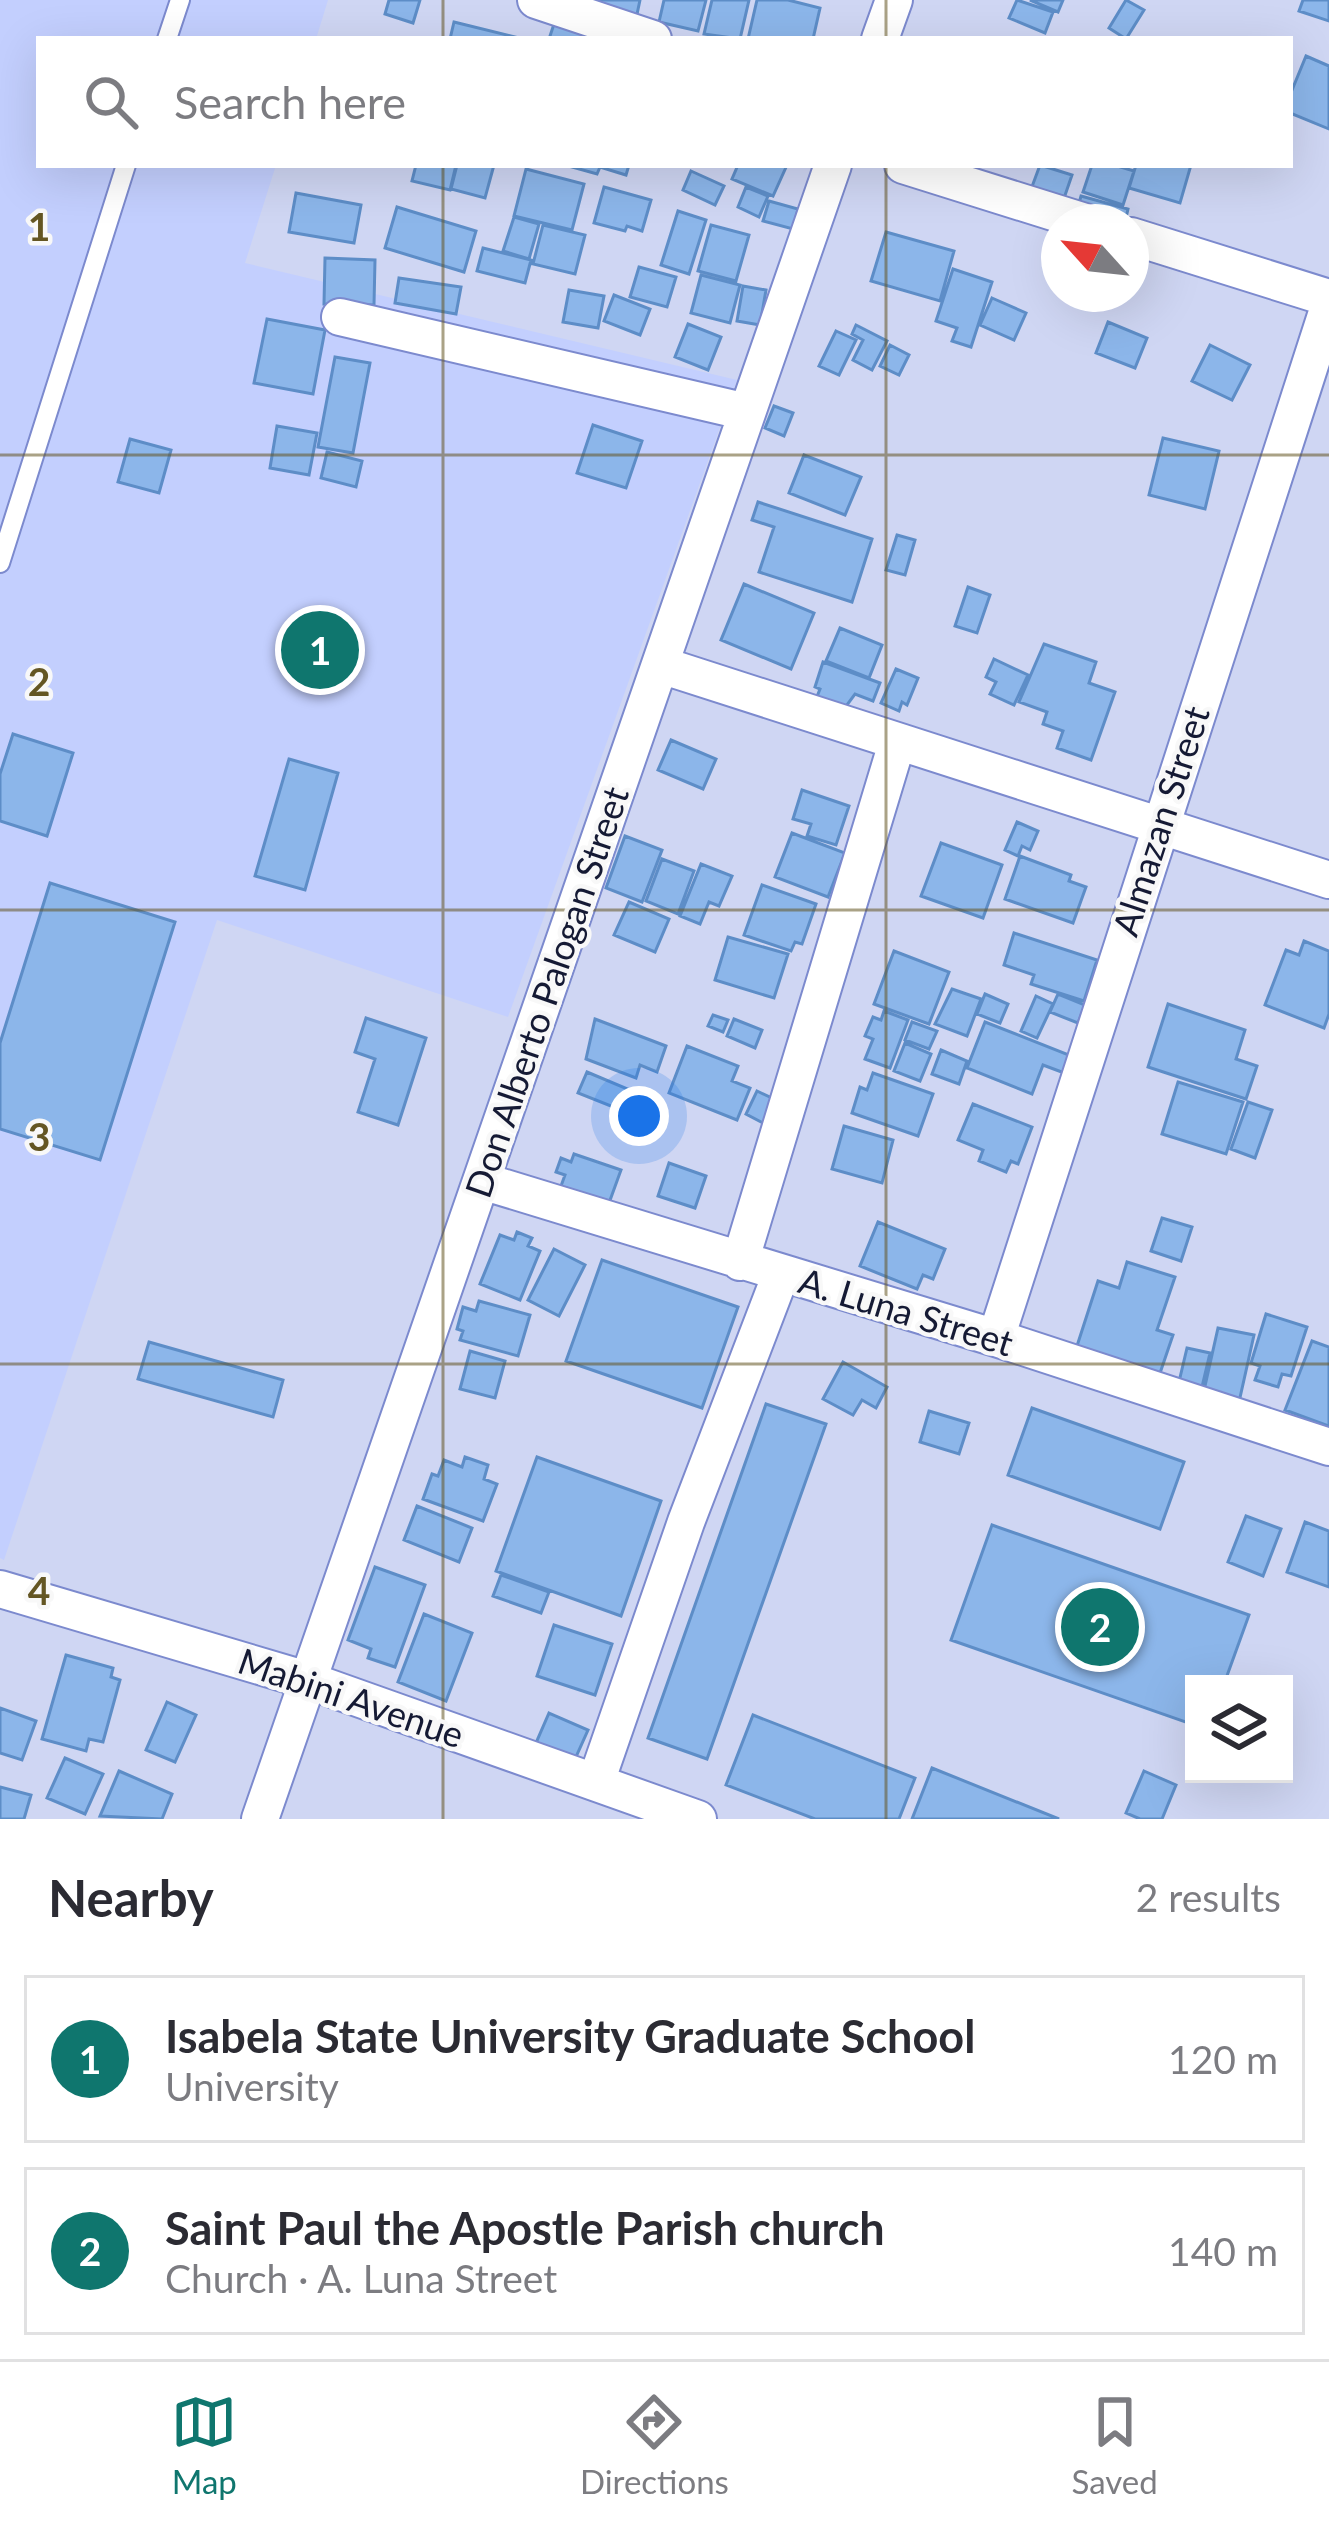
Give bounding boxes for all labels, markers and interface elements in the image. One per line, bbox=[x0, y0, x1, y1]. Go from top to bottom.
search box bbox=[36, 36, 1293, 168]
icon: search bbox=[78, 69, 144, 135]
text: Search here bbox=[174, 75, 406, 129]
text: 1 bbox=[28, 203, 50, 249]
north arrow bbox=[1041, 204, 1149, 312]
pin: 1 bbox=[281, 605, 359, 695]
text: 2 bbox=[28, 658, 50, 704]
street label: Almazan Street bbox=[1102, 700, 1218, 941]
street label: Don Alberto Palogan Street bbox=[455, 780, 637, 1203]
your location bbox=[609, 1086, 669, 1146]
text: 3 bbox=[28, 1113, 50, 1159]
street label: A. Luna Street bbox=[794, 1258, 1019, 1365]
text: 4 bbox=[28, 1567, 50, 1613]
pin: 2 bbox=[1061, 1582, 1139, 1672]
street label: Mabini Avenue bbox=[233, 1638, 470, 1756]
map controls bbox=[1185, 1675, 1293, 1783]
button: layers bbox=[1185, 1675, 1293, 1783]
text: Nearby bbox=[48, 1867, 214, 1928]
text: 2 results bbox=[1136, 1874, 1281, 1920]
text: Isabela State University Graduate School bbox=[165, 2009, 975, 2063]
text: 1 bbox=[79, 2036, 101, 2082]
text: 120 m bbox=[1168, 2036, 1278, 2082]
text: University bbox=[165, 2063, 339, 2109]
text: Saint Paul the Apostle Parish church bbox=[165, 2201, 885, 2255]
text: 2 bbox=[79, 2228, 101, 2274]
text: 140 m bbox=[1168, 2228, 1278, 2274]
text: Church · A. Luna Street bbox=[165, 2255, 557, 2301]
tab: Map bbox=[171, 2389, 237, 2501]
tab: Directions bbox=[580, 2389, 729, 2501]
tab: Saved bbox=[1071, 2389, 1158, 2501]

